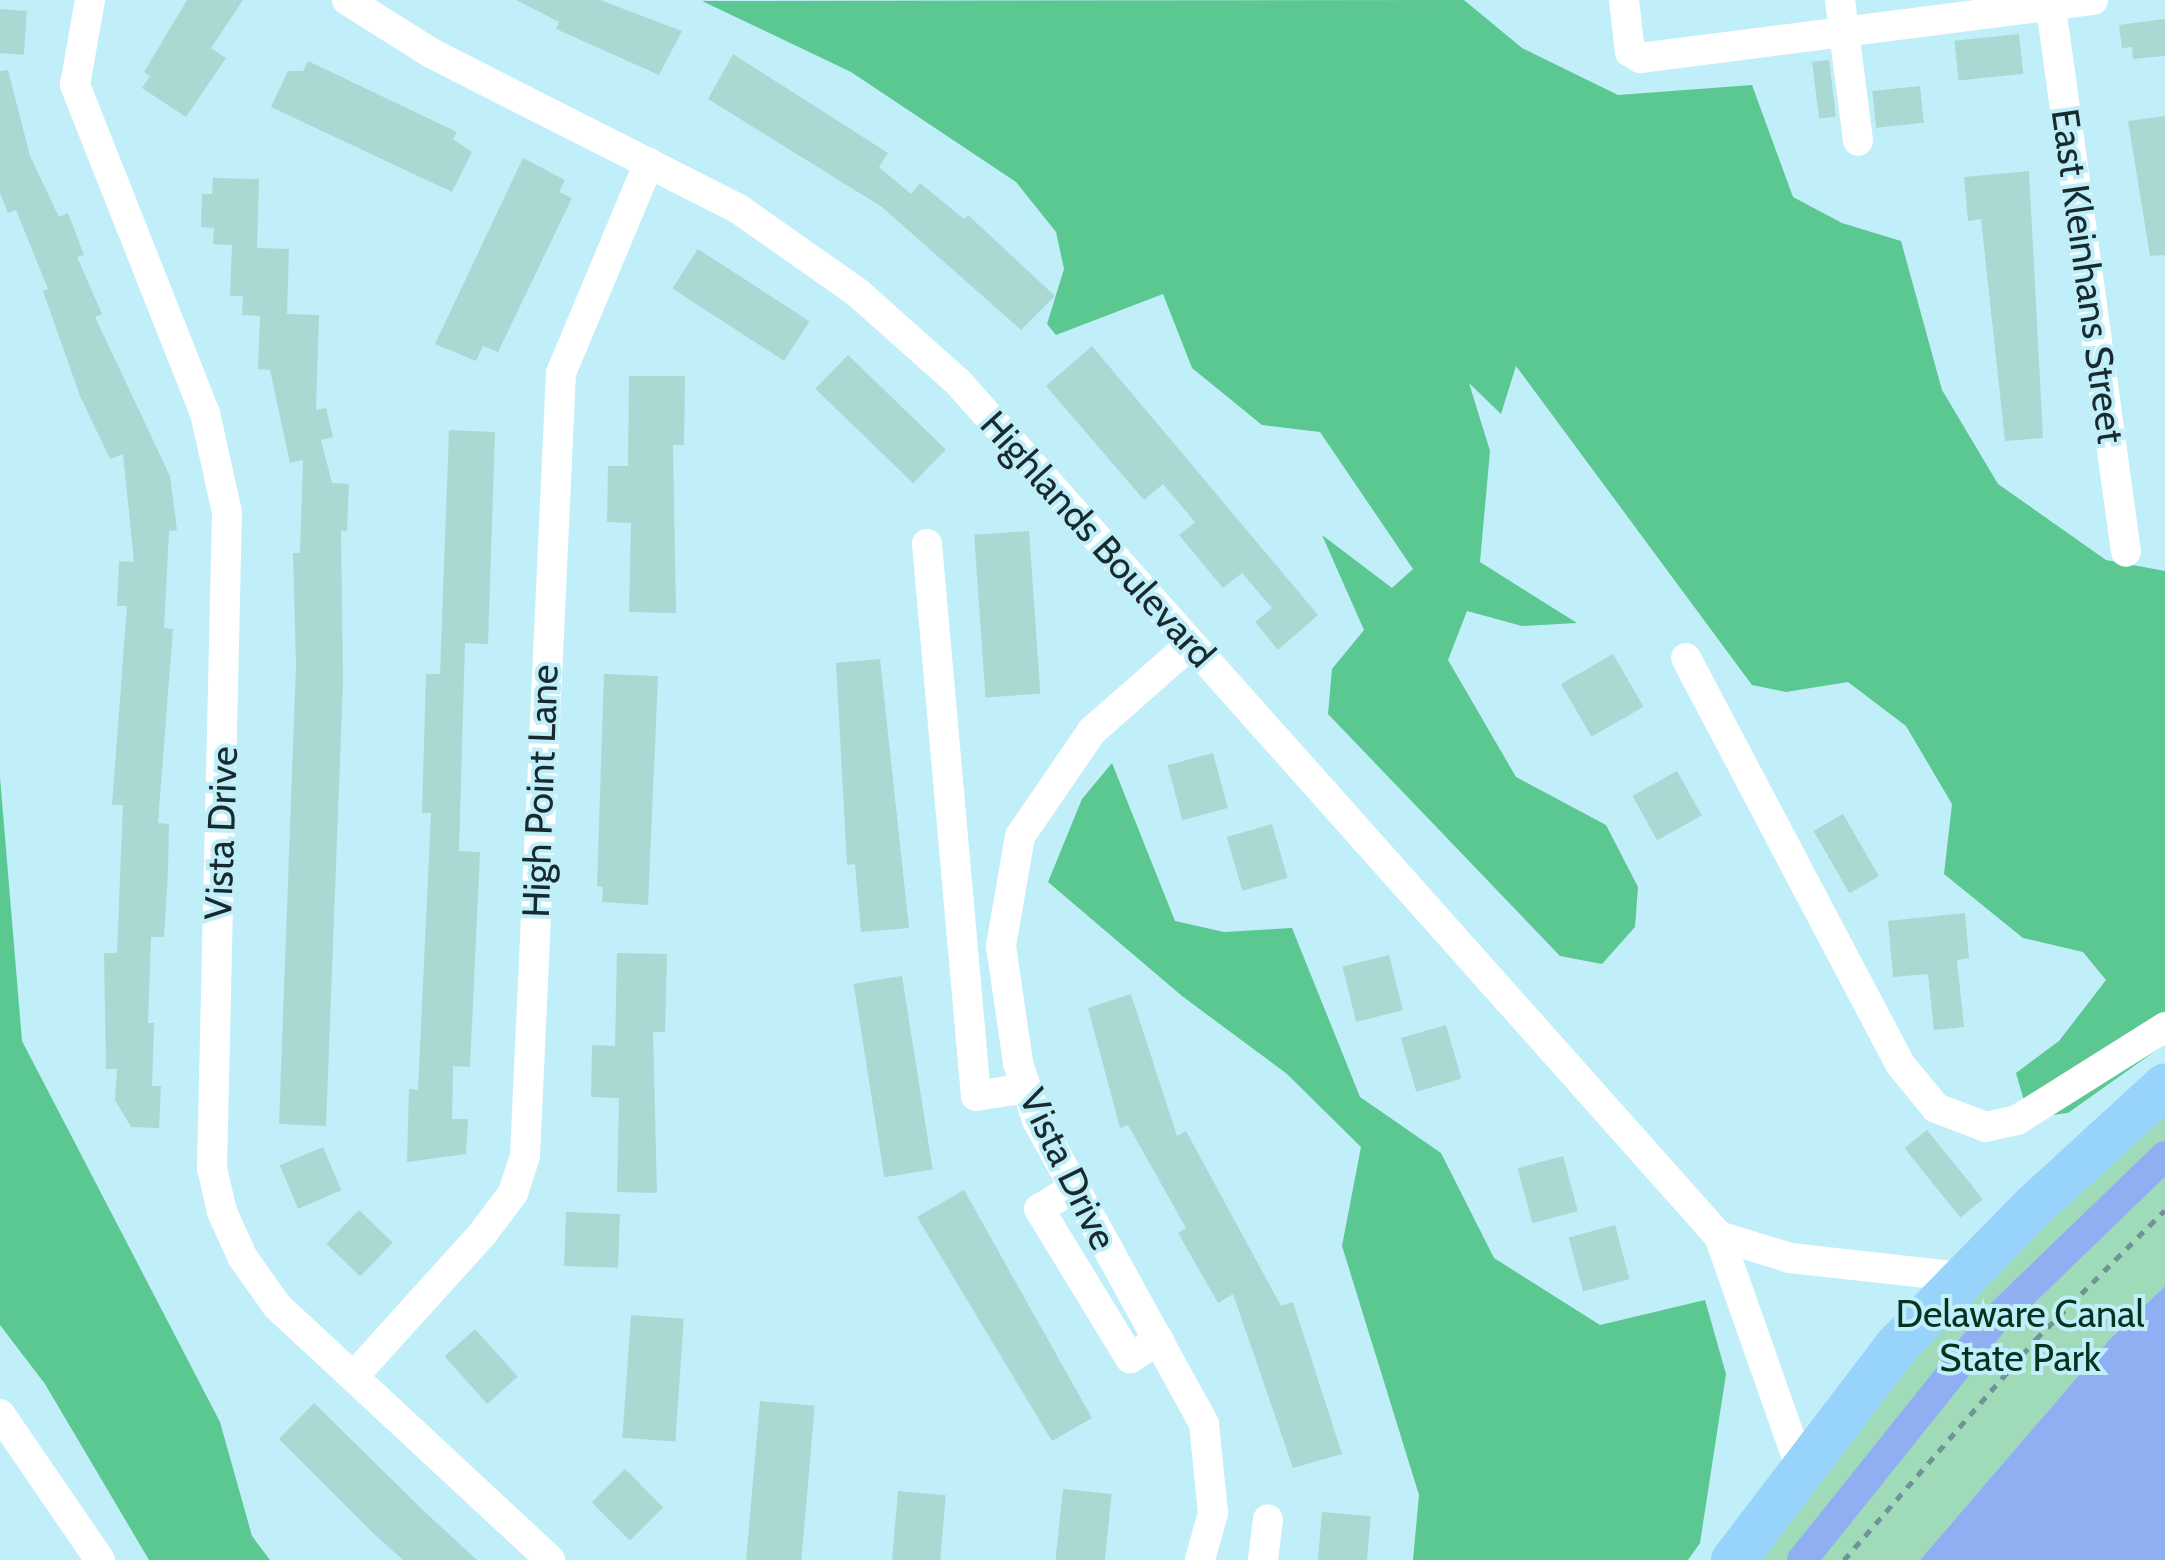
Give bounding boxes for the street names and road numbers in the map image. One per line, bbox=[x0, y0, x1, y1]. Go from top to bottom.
street label: East Kleinhans Street bbox=[2042, 106, 2134, 446]
street label: Highlands Boulevard bbox=[971, 402, 1225, 676]
street label: High Point Lane bbox=[513, 664, 567, 918]
street label: Vista Drive bbox=[195, 746, 247, 920]
street label: Vista Drive bbox=[1009, 1081, 1127, 1257]

